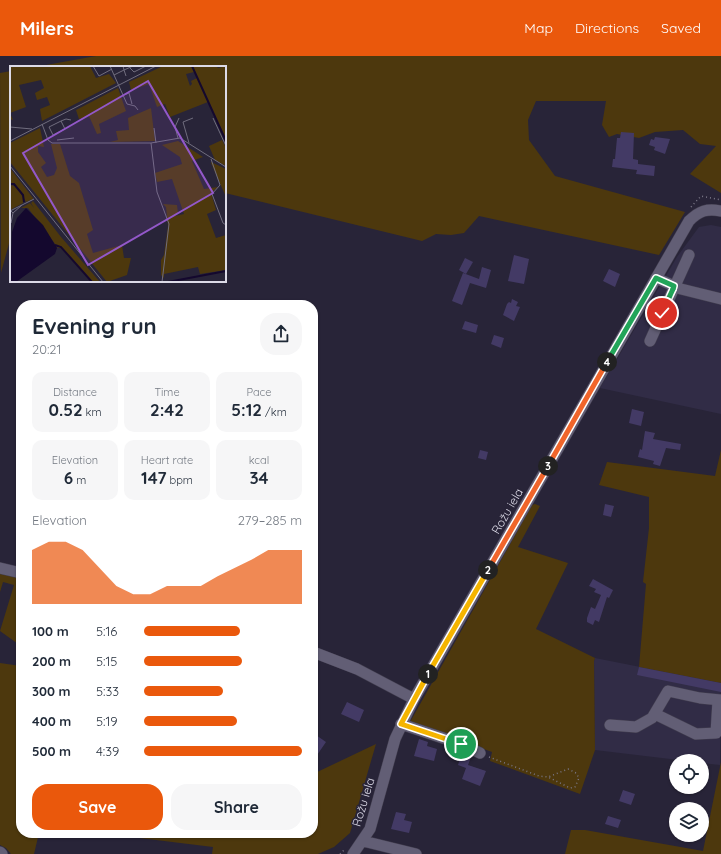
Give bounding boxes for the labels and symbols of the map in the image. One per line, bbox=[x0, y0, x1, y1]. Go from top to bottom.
inset map bbox=[10, 66, 226, 282]
pin bbox=[645, 296, 679, 330]
pin: 4 bbox=[597, 352, 617, 372]
pin: 3 bbox=[538, 456, 558, 476]
street label: Rožu iela bbox=[488, 485, 526, 537]
pin: 2 bbox=[478, 560, 498, 580]
pin: 1 bbox=[418, 664, 438, 684]
pin bbox=[444, 727, 478, 761]
street label: Rožu iela bbox=[348, 776, 378, 828]

